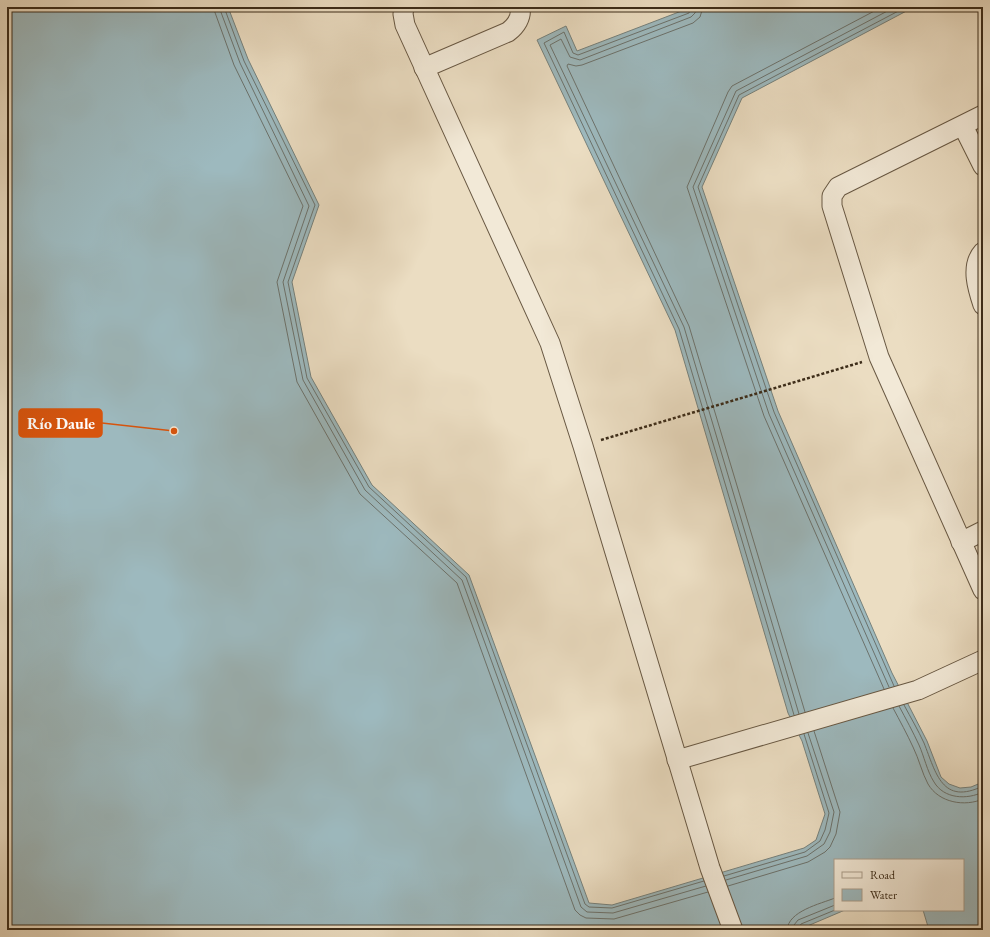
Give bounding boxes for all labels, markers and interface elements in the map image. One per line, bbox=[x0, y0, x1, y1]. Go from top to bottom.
callout: Río Daule bbox=[19, 409, 102, 437]
text: Río Daule bbox=[27, 413, 95, 434]
legend bbox=[834, 859, 964, 911]
text: Road bbox=[870, 867, 896, 883]
text: Water bbox=[870, 887, 897, 903]

